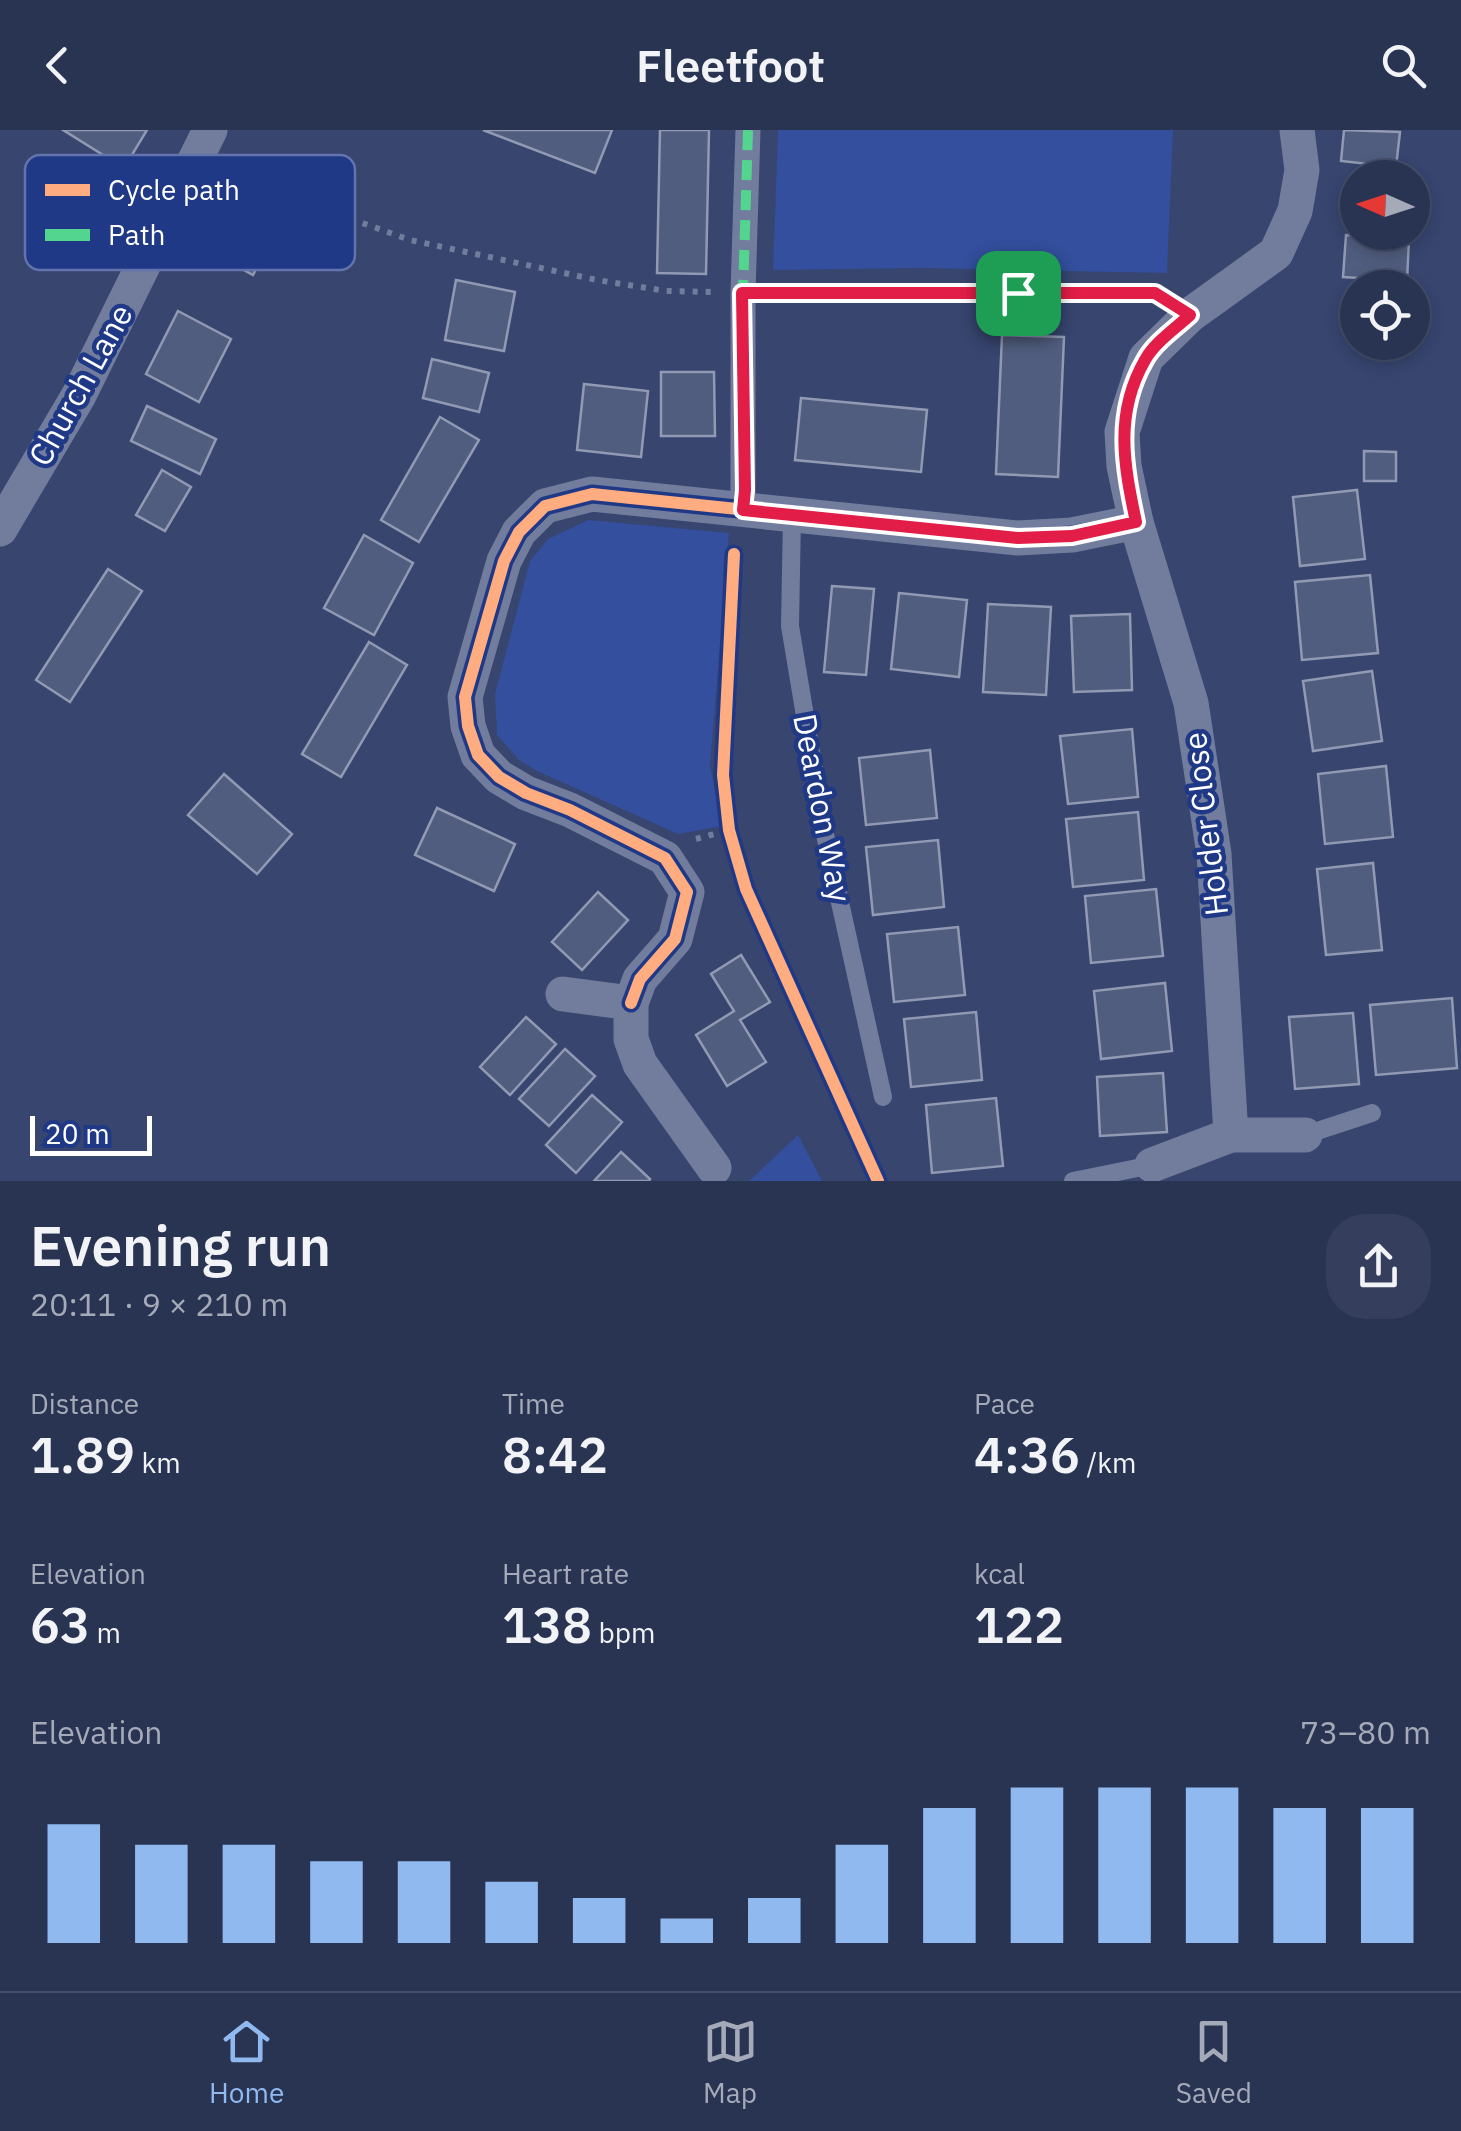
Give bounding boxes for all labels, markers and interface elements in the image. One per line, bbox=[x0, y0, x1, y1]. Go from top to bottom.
text: Fleetfoot bbox=[636, 36, 825, 94]
icon: back bbox=[30, 38, 85, 93]
icon: search bbox=[1376, 38, 1431, 93]
legend bbox=[25, 155, 355, 270]
north arrow bbox=[1340, 160, 1430, 250]
map controls bbox=[1340, 160, 1430, 360]
text: Cycle path bbox=[108, 171, 240, 208]
text: Path bbox=[108, 216, 165, 253]
pin bbox=[976, 251, 1061, 336]
icon: arrive bbox=[991, 266, 1046, 321]
button: locate bbox=[1340, 270, 1430, 360]
street label: Church Lane bbox=[18, 296, 142, 473]
street label: Deardon Way bbox=[784, 710, 862, 906]
street label: Holder Close bbox=[1173, 730, 1237, 918]
scale bar bbox=[30, 1111, 152, 1156]
text: 20 m bbox=[45, 1115, 110, 1152]
text: Evening run bbox=[30, 1210, 331, 1281]
button: share bbox=[1326, 1214, 1431, 1319]
text: 20:11 · 9 × 210 m bbox=[30, 1283, 288, 1325]
text: Distance bbox=[30, 1385, 139, 1422]
text: Time bbox=[502, 1385, 565, 1422]
text: Pace bbox=[974, 1385, 1035, 1422]
text: 1.89 bbox=[30, 1422, 135, 1487]
text: 8:42 bbox=[502, 1422, 608, 1487]
text: 4:36 bbox=[974, 1422, 1080, 1487]
text: km bbox=[135, 1444, 181, 1481]
text: /km bbox=[1080, 1444, 1137, 1481]
text: Elevation bbox=[30, 1555, 146, 1592]
text: Heart rate bbox=[502, 1555, 629, 1592]
text: kcal bbox=[974, 1555, 1025, 1592]
text: 63 bbox=[30, 1592, 90, 1657]
text: 138 bbox=[502, 1592, 592, 1657]
text: 122 bbox=[974, 1592, 1064, 1657]
text: m bbox=[90, 1614, 121, 1651]
text: bpm bbox=[592, 1614, 656, 1651]
text: Elevation bbox=[30, 1711, 163, 1753]
text: 73–80 m bbox=[1300, 1711, 1431, 1753]
tab: Home bbox=[209, 2014, 284, 2111]
tab: Map bbox=[703, 2014, 758, 2111]
tab: Saved bbox=[1176, 2014, 1252, 2111]

